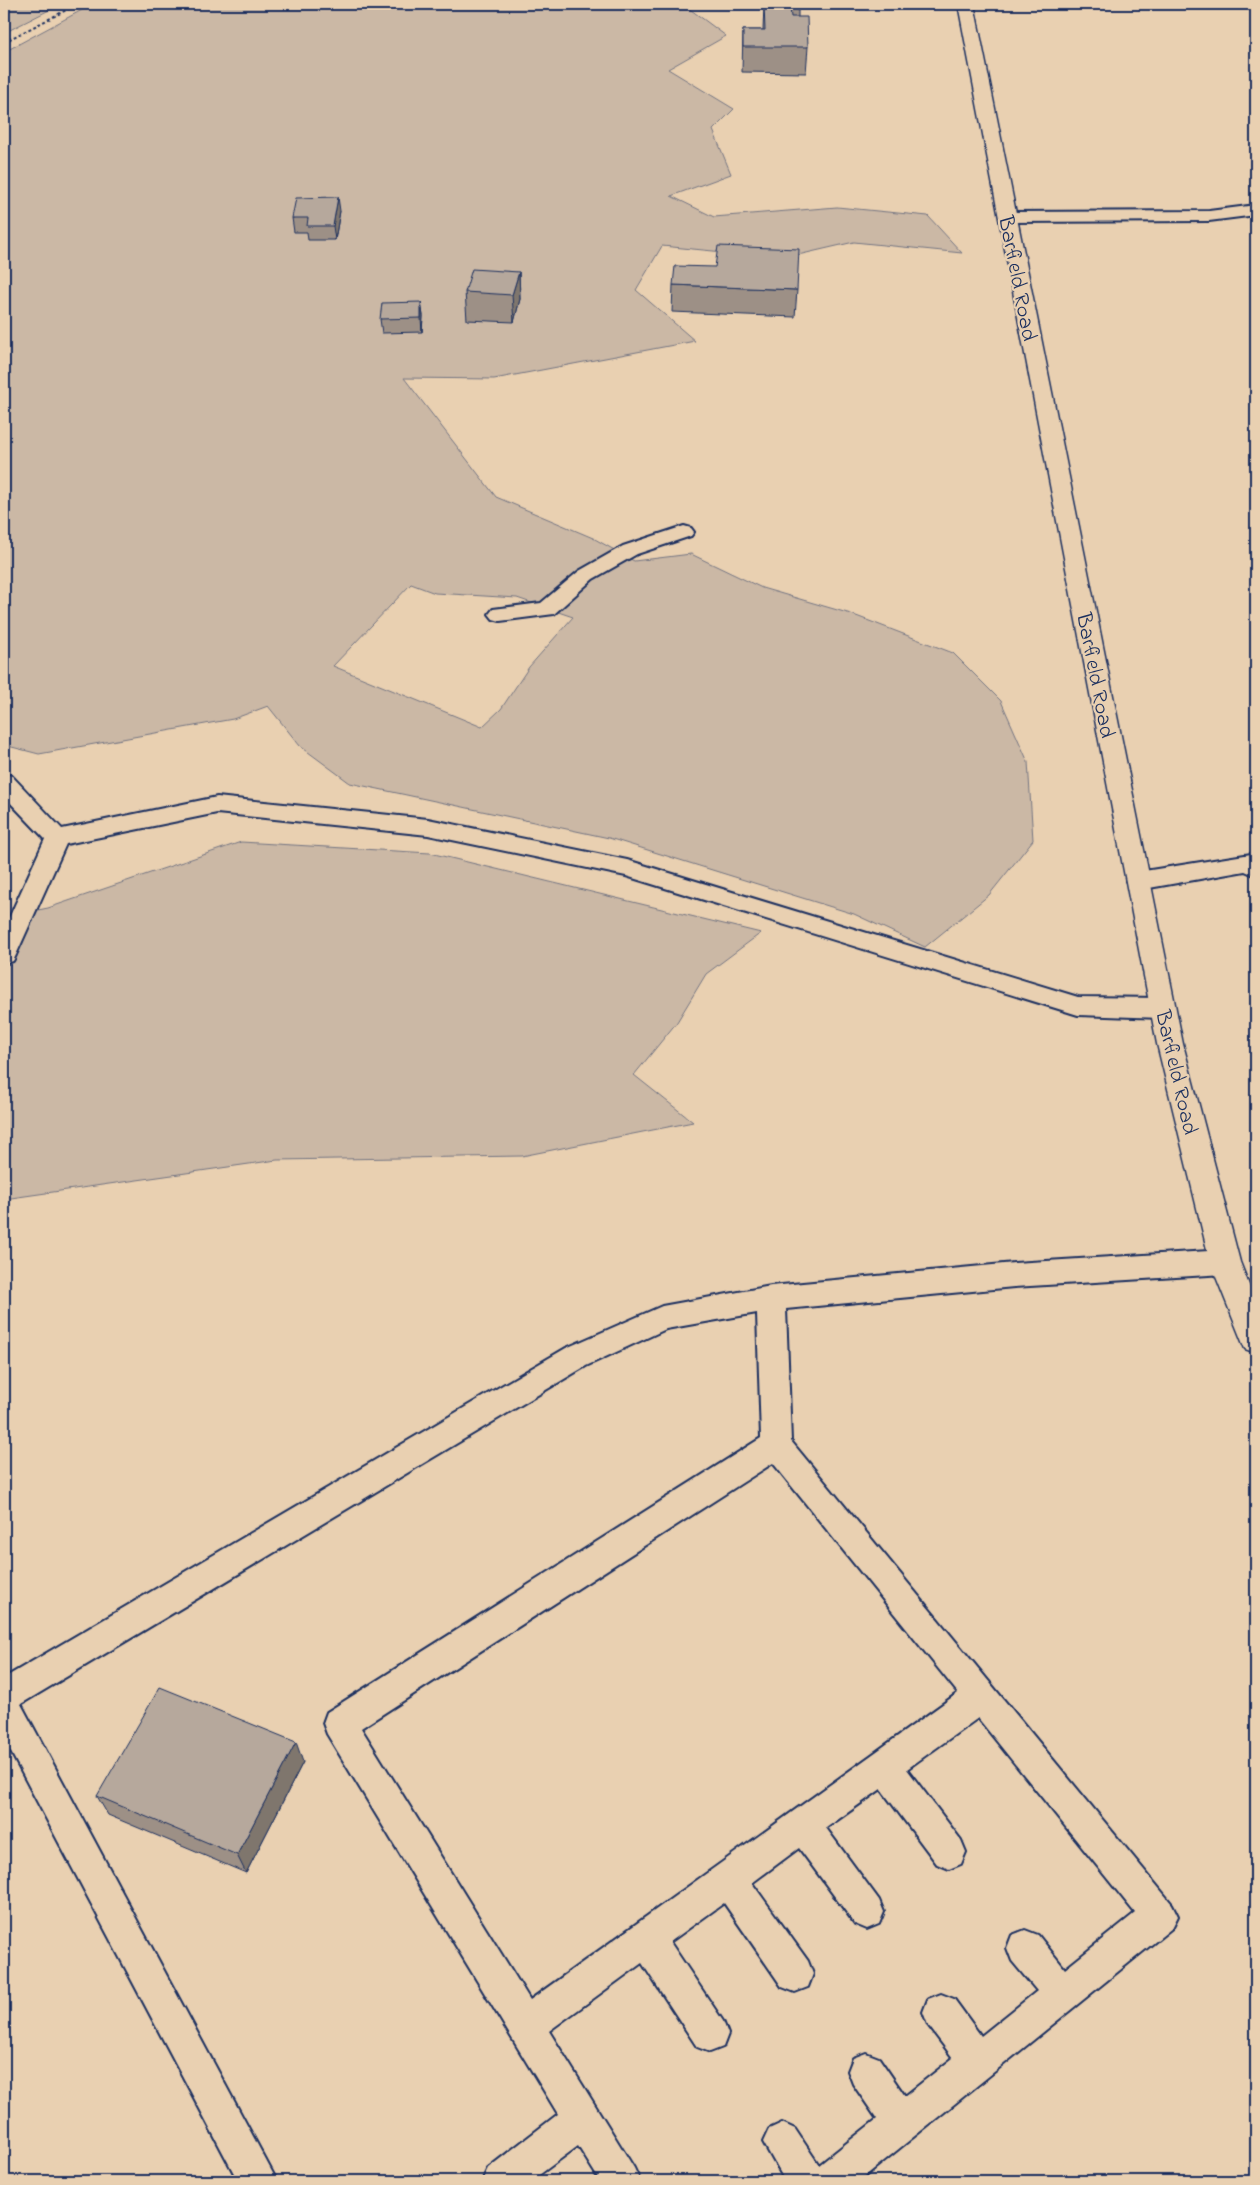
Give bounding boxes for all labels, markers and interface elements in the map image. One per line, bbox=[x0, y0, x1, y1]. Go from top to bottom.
street label: Barfield Road bbox=[988, 212, 1044, 344]
street label: Barfield Road bbox=[1066, 609, 1122, 741]
street label: Barfield Road bbox=[1145, 1006, 1205, 1138]

